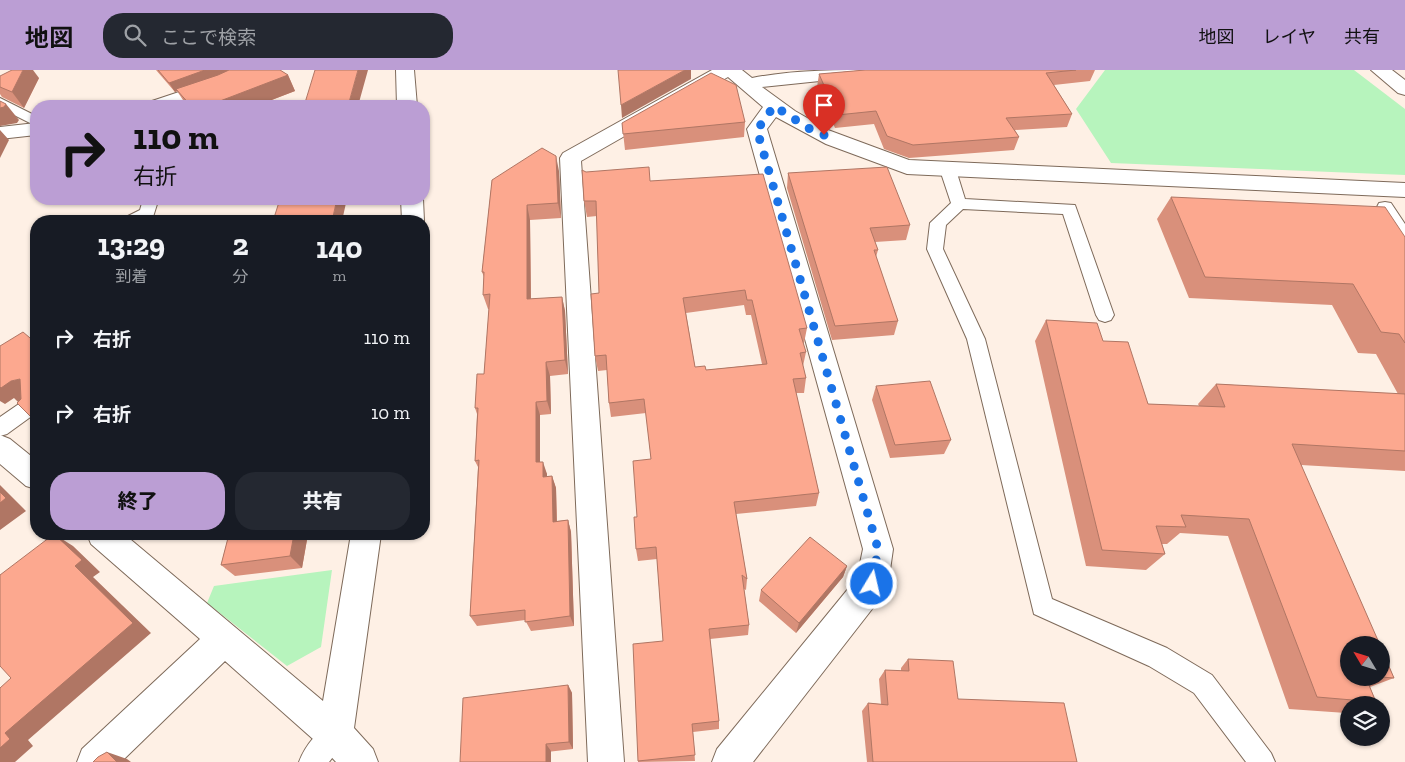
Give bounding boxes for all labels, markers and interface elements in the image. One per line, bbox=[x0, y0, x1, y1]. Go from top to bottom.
search box bbox=[103, 13, 453, 58]
icon: search bbox=[121, 21, 149, 49]
text: 地図 bbox=[25, 23, 73, 52]
text: ここで検索 bbox=[161, 26, 256, 49]
text: 地図 bbox=[1199, 26, 1235, 48]
text: レイヤ bbox=[1263, 26, 1316, 48]
text: 共有 bbox=[1344, 26, 1380, 48]
pin bbox=[803, 84, 845, 135]
icon: arrive bbox=[810, 91, 838, 119]
text: 110 m bbox=[133, 116, 219, 158]
icon: right bbox=[50, 120, 115, 185]
text: 右折 bbox=[133, 163, 177, 190]
text: 13:29 bbox=[97, 227, 165, 263]
text: 2 bbox=[233, 227, 249, 263]
text: 140 bbox=[316, 230, 363, 266]
text: m bbox=[332, 266, 346, 285]
text: 到着 bbox=[115, 267, 147, 286]
text: 分 bbox=[233, 267, 249, 286]
icon: right bbox=[50, 324, 78, 352]
text: 110 m bbox=[364, 326, 410, 349]
text: 右折 bbox=[93, 328, 131, 351]
icon: right bbox=[50, 399, 78, 427]
text: 10 m bbox=[371, 401, 410, 424]
text: 右折 bbox=[93, 403, 131, 426]
button: 終了 bbox=[50, 472, 225, 530]
button: 共有 bbox=[235, 472, 410, 530]
position arrow bbox=[845, 557, 897, 609]
north arrow bbox=[1340, 636, 1390, 686]
map controls bbox=[1340, 636, 1390, 746]
button: layers bbox=[1340, 696, 1390, 746]

